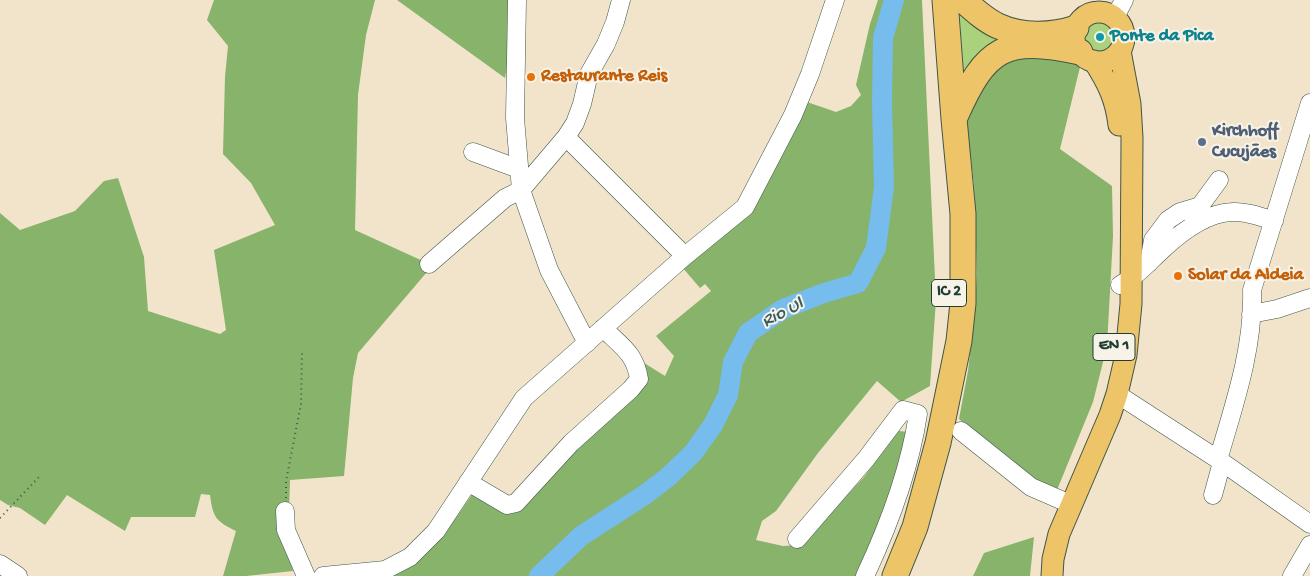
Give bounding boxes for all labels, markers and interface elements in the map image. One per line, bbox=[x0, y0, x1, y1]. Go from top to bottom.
place label: Ponte da Pica bbox=[1110, 26, 1213, 48]
marker: Ponte da Pica bbox=[1094, 31, 1106, 43]
place label: Restaurante Reis bbox=[541, 66, 667, 88]
marker: Restaurante Reis bbox=[525, 71, 537, 83]
place label: Kirchhoff Cucujães bbox=[1212, 121, 1278, 163]
marker: Kirchhoff Cucujães bbox=[1196, 136, 1208, 148]
place label: Solar da Aldeia bbox=[1188, 265, 1303, 287]
marker: Solar da Aldeia bbox=[1172, 270, 1184, 282]
road number: IC 2 bbox=[932, 280, 966, 306]
water label: Rio Ul bbox=[758, 294, 808, 334]
road number: EN 1 bbox=[1093, 334, 1135, 361]

